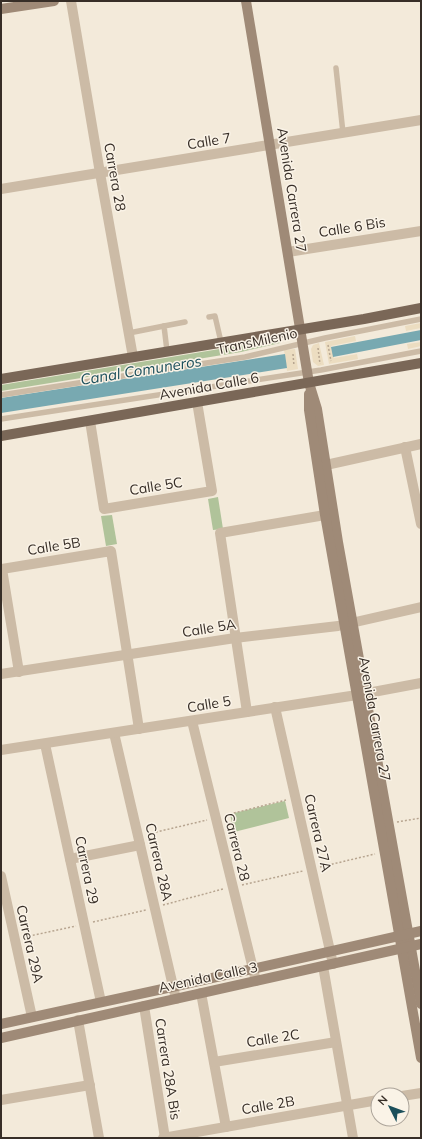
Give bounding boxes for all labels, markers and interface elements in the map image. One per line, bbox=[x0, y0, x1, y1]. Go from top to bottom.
street label: Avenida Carrera 27 bbox=[273, 126, 311, 254]
street label: Calle 7 bbox=[186, 129, 232, 153]
street label: Carrera 28 bbox=[100, 141, 130, 213]
street label: Calle 6 Bis bbox=[317, 213, 387, 241]
street label: TransMilenio bbox=[215, 324, 299, 358]
water label: Canal Comuneros bbox=[79, 351, 203, 389]
street label: Avenida Calle 6 bbox=[158, 368, 260, 404]
street label: Calle 5C bbox=[128, 473, 184, 499]
street label: Calle 5B bbox=[26, 533, 82, 559]
street label: Calle 5A bbox=[181, 615, 238, 641]
street label: Avenida Carrera 27 bbox=[355, 655, 395, 783]
street label: Calle 5 bbox=[186, 692, 232, 716]
street label: Carrera 27A bbox=[300, 792, 336, 874]
street label: Carrera 28 bbox=[220, 811, 254, 883]
street label: Carrera 28A bbox=[141, 821, 177, 903]
street label: Carrera 29 bbox=[71, 834, 103, 906]
street label: Carrera 29A bbox=[12, 903, 48, 985]
street label: Avenida Calle 3 bbox=[157, 958, 259, 996]
street label: Carrera 28A Bis bbox=[151, 1017, 185, 1121]
street label: Calle 2C bbox=[245, 1025, 301, 1051]
north arrow bbox=[370, 1087, 410, 1127]
street label: Calle 2B bbox=[240, 1091, 296, 1119]
text: N bbox=[375, 1093, 391, 1108]

